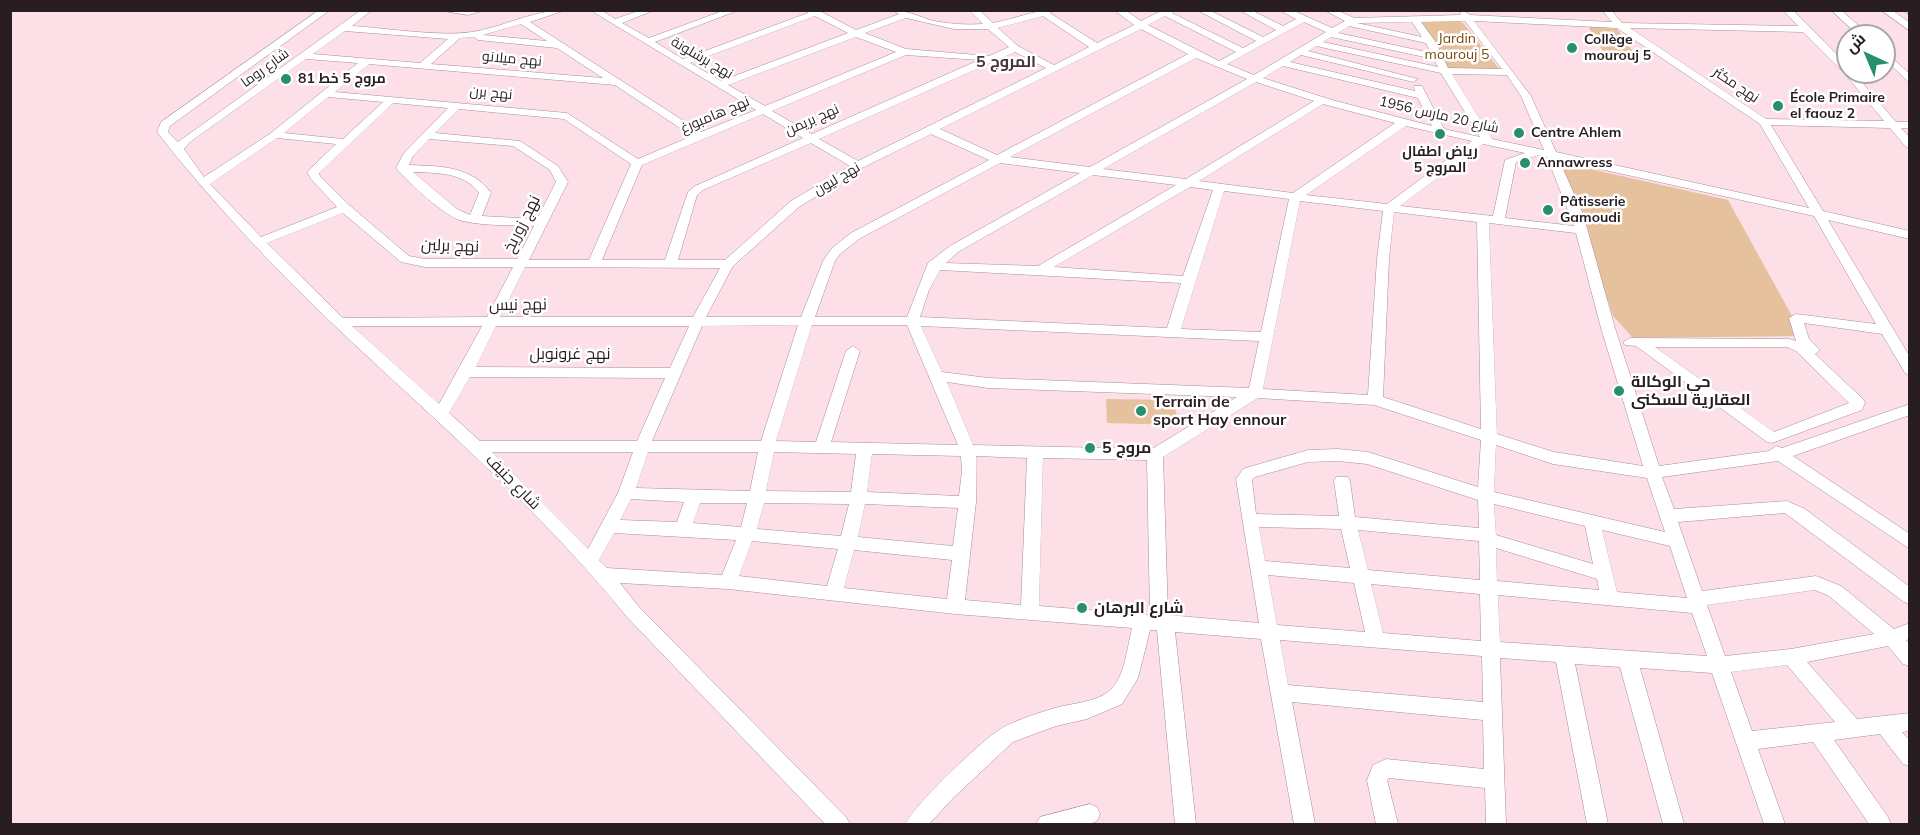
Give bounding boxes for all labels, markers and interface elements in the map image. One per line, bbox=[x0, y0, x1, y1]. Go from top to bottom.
north arrow bbox=[1836, 24, 1896, 84]
text: ش bbox=[1841, 28, 1869, 57]
park label: Jardin mourouj 5 bbox=[1425, 31, 1489, 63]
place label: Collège mourouj 5 bbox=[1584, 32, 1651, 64]
street label: نهج برشلونة bbox=[668, 33, 736, 83]
marker: Collège mourouj 5 bbox=[1565, 41, 1579, 55]
street label: شارع روما bbox=[238, 45, 292, 91]
street label: نهج ميلانو bbox=[482, 48, 542, 70]
district label: المروج 5 bbox=[976, 52, 1036, 72]
street label: نهج مكثر bbox=[1710, 64, 1762, 106]
place label: مروج 5 خط 81 bbox=[298, 71, 386, 87]
marker: مروج 5 خط 81 bbox=[279, 72, 293, 86]
street label: نهج برن bbox=[469, 83, 513, 103]
place label: École Primaire el faouz 2 bbox=[1790, 90, 1885, 122]
street label: نهج هامبورغ bbox=[678, 93, 752, 137]
street label: شارع 20 مارس 1956 bbox=[1378, 93, 1500, 137]
marker: École Primaire el faouz 2 bbox=[1771, 99, 1785, 113]
street label: نهج بريمن bbox=[782, 101, 842, 139]
place label: Centre Ahlem bbox=[1531, 125, 1621, 141]
marker: Centre Ahlem bbox=[1512, 126, 1526, 140]
marker: رياض اطفال المروج 5 bbox=[1433, 127, 1447, 141]
place label: رياض اطفال المروج 5 bbox=[1402, 144, 1478, 176]
place label: Annawress bbox=[1537, 155, 1612, 171]
marker: Annawress bbox=[1518, 156, 1532, 170]
street label: نهج ليون bbox=[811, 159, 863, 199]
street label: نهج زوريخ bbox=[499, 192, 545, 256]
place label: Pâtisserie Gamoudi bbox=[1560, 194, 1625, 226]
marker: Pâtisserie Gamoudi bbox=[1541, 203, 1555, 217]
street label: نهج برلين bbox=[420, 235, 480, 257]
street label: نهج نيس bbox=[489, 295, 547, 315]
street label: نهج غرونوبل bbox=[529, 344, 611, 364]
place label: حي الوكالة العقارية للسكنى bbox=[1631, 372, 1751, 410]
marker: حي الوكالة العقارية للسكنى bbox=[1612, 384, 1626, 398]
place label: Terrain de sport Hay ennour bbox=[1153, 392, 1286, 430]
marker: Terrain de sport Hay ennour bbox=[1134, 404, 1148, 418]
place label: مروج 5 bbox=[1102, 438, 1151, 458]
marker: مروج 5 bbox=[1083, 441, 1097, 455]
street label: شارع جنيف bbox=[481, 450, 545, 514]
place label: شارع البرهان bbox=[1094, 598, 1183, 618]
marker: شارع البرهان bbox=[1075, 601, 1089, 615]

